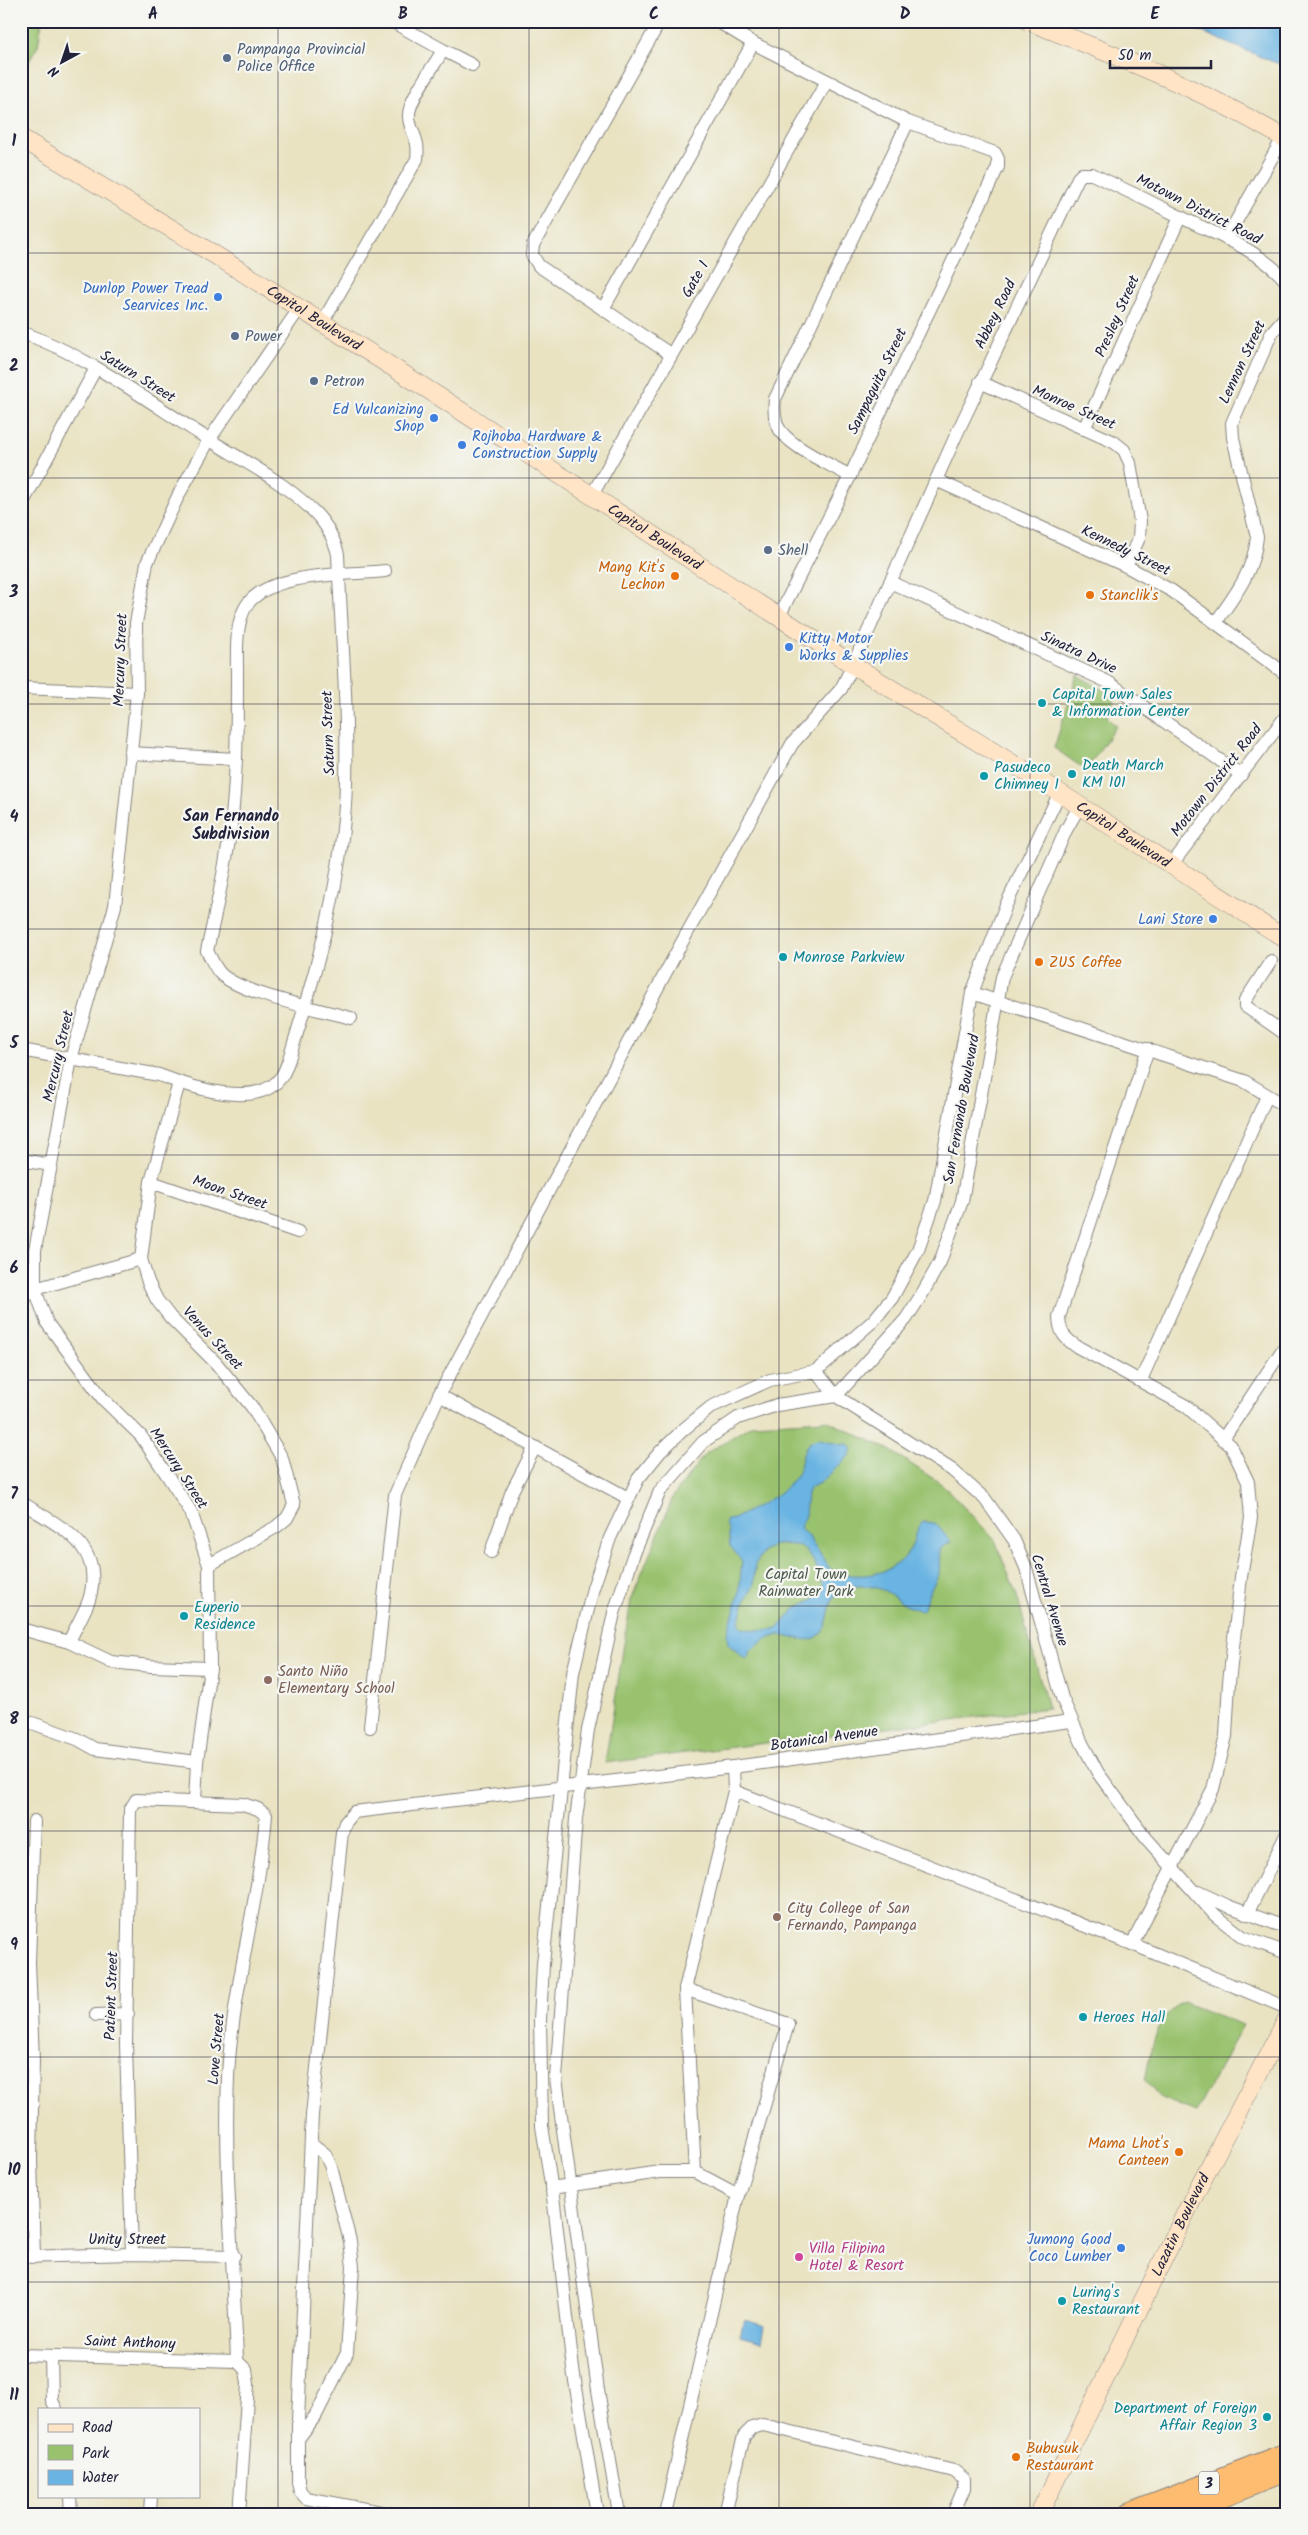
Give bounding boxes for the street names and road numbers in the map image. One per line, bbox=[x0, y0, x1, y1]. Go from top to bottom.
street label: Motown District Road bbox=[1132, 168, 1266, 252]
street label: Gate I bbox=[676, 256, 716, 303]
street label: Presley Street bbox=[1089, 271, 1147, 361]
street label: Abbey Road bbox=[969, 275, 1023, 353]
street label: Capitol Boulevard bbox=[261, 279, 367, 358]
street label: Lennon Street bbox=[1213, 316, 1273, 408]
street label: Sampaguita Street bbox=[842, 324, 914, 439]
street label: Saturn Street bbox=[95, 344, 180, 410]
street label: Monroe Street bbox=[1028, 379, 1119, 437]
street label: Capitol Boulevard bbox=[602, 498, 707, 577]
street label: Kennedy Street bbox=[1077, 519, 1175, 583]
street label: Mercury Street bbox=[107, 613, 135, 707]
street label: Sinatra Drive bbox=[1036, 625, 1121, 681]
street label: Saturn Street bbox=[316, 690, 342, 776]
street label: Motown District Road bbox=[1165, 718, 1269, 842]
street label: Capitol Boulevard bbox=[1071, 795, 1176, 875]
street label: Mercury Street bbox=[37, 1008, 81, 1104]
street label: San Fernando Boulevard bbox=[937, 1032, 987, 1186]
street label: Moon Street bbox=[189, 1169, 270, 1217]
street label: Venus Street bbox=[176, 1301, 249, 1376]
street label: Mercury Street bbox=[143, 1423, 214, 1514]
street label: Central Avenue bbox=[1024, 1551, 1075, 1650]
street label: Botanical Avenue bbox=[769, 1720, 880, 1758]
street label: Patient Street bbox=[98, 1951, 126, 2041]
street label: Love Street bbox=[202, 2012, 232, 2086]
street label: Lazatin Boulevard bbox=[1146, 2169, 1217, 2281]
street label: Unity Street bbox=[88, 2228, 166, 2252]
street label: Saint Anthony bbox=[84, 2329, 177, 2357]
road number: 3 bbox=[1199, 2472, 1219, 2494]

